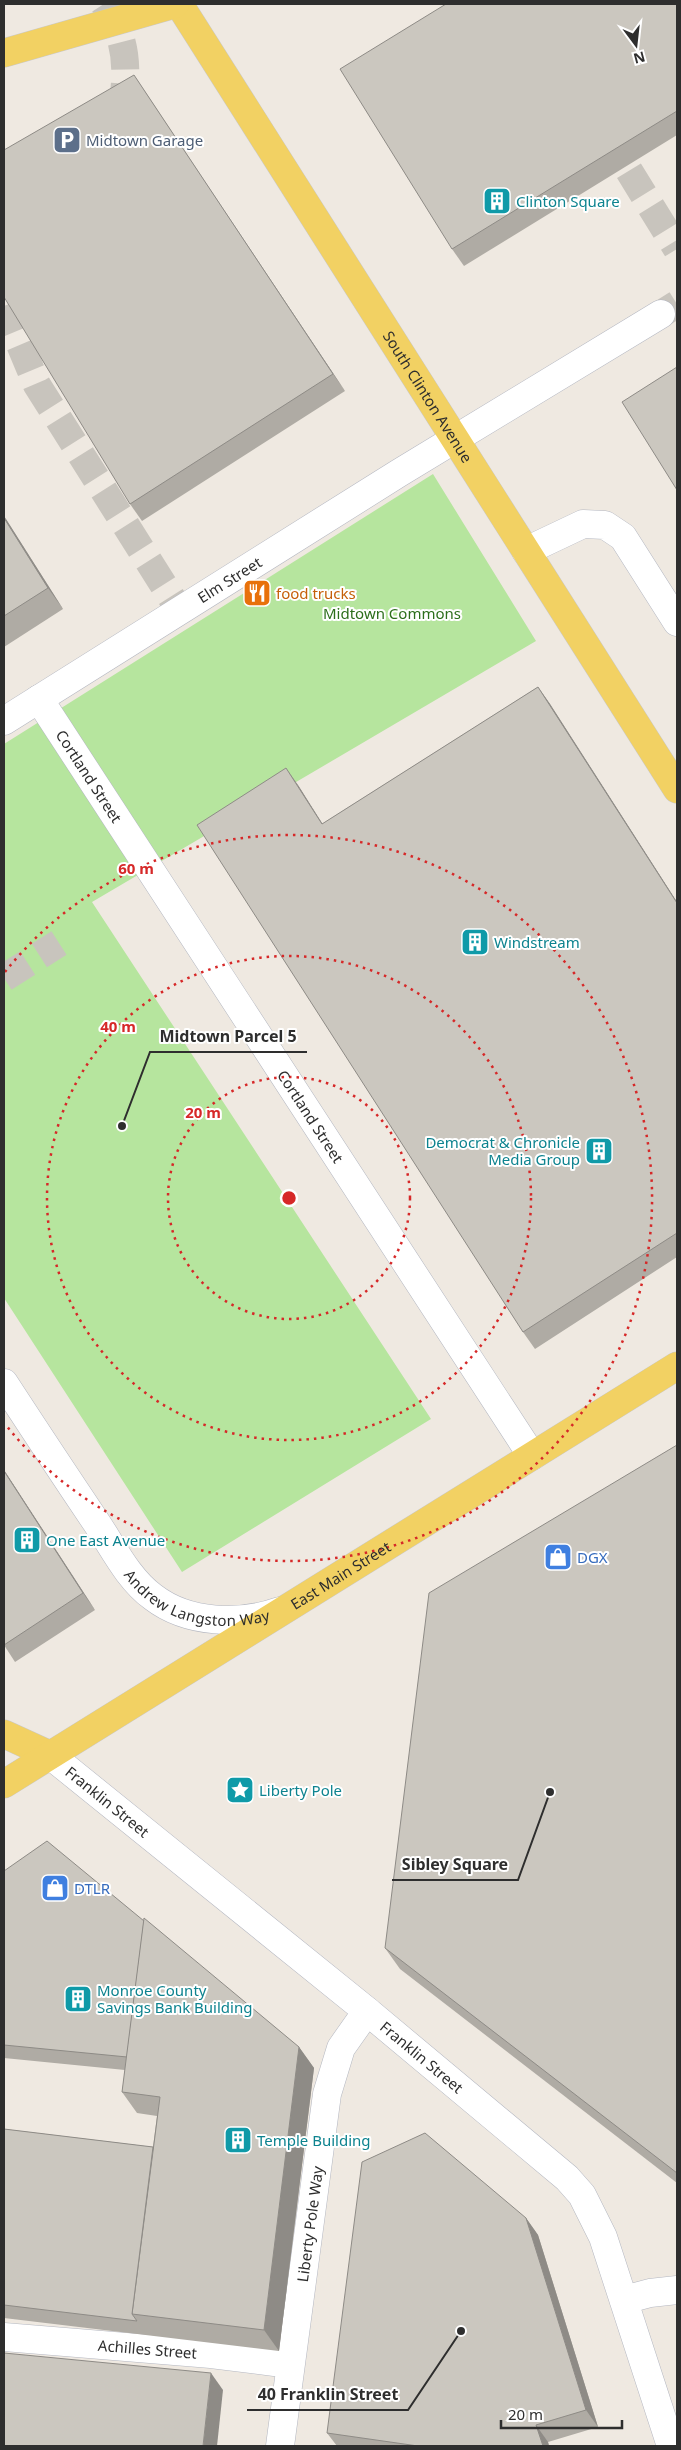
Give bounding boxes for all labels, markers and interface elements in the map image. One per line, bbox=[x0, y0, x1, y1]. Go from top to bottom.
north arrow bbox=[611, 20, 661, 70]
text: N bbox=[632, 47, 647, 69]
parking icon: Midtown Garage bbox=[52, 125, 82, 155]
place label: Midtown Garage bbox=[86, 130, 203, 150]
building icon: Clinton Square bbox=[482, 186, 512, 216]
place label: Clinton Square bbox=[516, 191, 620, 211]
street label: South Clinton Avenue bbox=[379, 327, 477, 466]
street label: Elm Street bbox=[193, 552, 266, 607]
restaurant icon: food trucks bbox=[242, 578, 272, 608]
place label: food trucks bbox=[276, 583, 356, 603]
park label: Midtown Commons bbox=[323, 603, 461, 623]
street label: Cortland Street bbox=[52, 726, 127, 827]
text: 60 m bbox=[118, 858, 154, 878]
building icon: Windstream bbox=[460, 927, 490, 957]
place label: Windstream bbox=[494, 932, 580, 952]
text: 40 m bbox=[100, 1016, 136, 1036]
callout: Midtown Parcel 5 bbox=[150, 1021, 307, 1052]
text: Midtown Parcel 5 bbox=[159, 1025, 297, 1047]
street label: Cortland Street bbox=[273, 1066, 349, 1167]
text: 20 m bbox=[185, 1102, 221, 1122]
place label: Democrat & Chronicle Media Group bbox=[425, 1132, 580, 1169]
building icon: Democrat & Chronicle Media Group bbox=[584, 1136, 614, 1166]
centre of rings bbox=[280, 1189, 298, 1207]
building icon: One East Avenue bbox=[12, 1525, 42, 1555]
place label: One East Avenue bbox=[46, 1530, 165, 1550]
street label: East Main Street bbox=[287, 1536, 395, 1614]
shop icon: DGX bbox=[543, 1542, 573, 1572]
place label: DGX bbox=[577, 1547, 608, 1567]
street label: Andrew Langston Way bbox=[120, 1565, 272, 1630]
street label: Franklin Street bbox=[61, 1762, 154, 1842]
place icon: Liberty Pole bbox=[225, 1775, 255, 1805]
place label: Liberty Pole bbox=[259, 1780, 342, 1800]
callout: Sibley Square bbox=[392, 1849, 518, 1880]
text: Sibley Square bbox=[402, 1853, 508, 1875]
shop icon: DTLR bbox=[40, 1873, 70, 1903]
place label: DTLR bbox=[74, 1878, 111, 1898]
place label: Monroe County Savings Bank Building bbox=[97, 1980, 252, 2017]
building icon: Monroe County Savings Bank Building bbox=[63, 1984, 93, 2014]
street label: Franklin Street bbox=[376, 2016, 468, 2098]
building icon: Temple Building bbox=[223, 2125, 253, 2155]
place label: Temple Building bbox=[257, 2130, 371, 2150]
street label: Liberty Pole Way bbox=[292, 2164, 327, 2283]
street label: Achilles Street bbox=[97, 2335, 198, 2363]
callout: 40 Franklin Street bbox=[247, 2379, 408, 2410]
text: 40 Franklin Street bbox=[258, 2383, 398, 2405]
scale bar bbox=[501, 2398, 622, 2430]
text: 20 m bbox=[508, 2404, 543, 2424]

